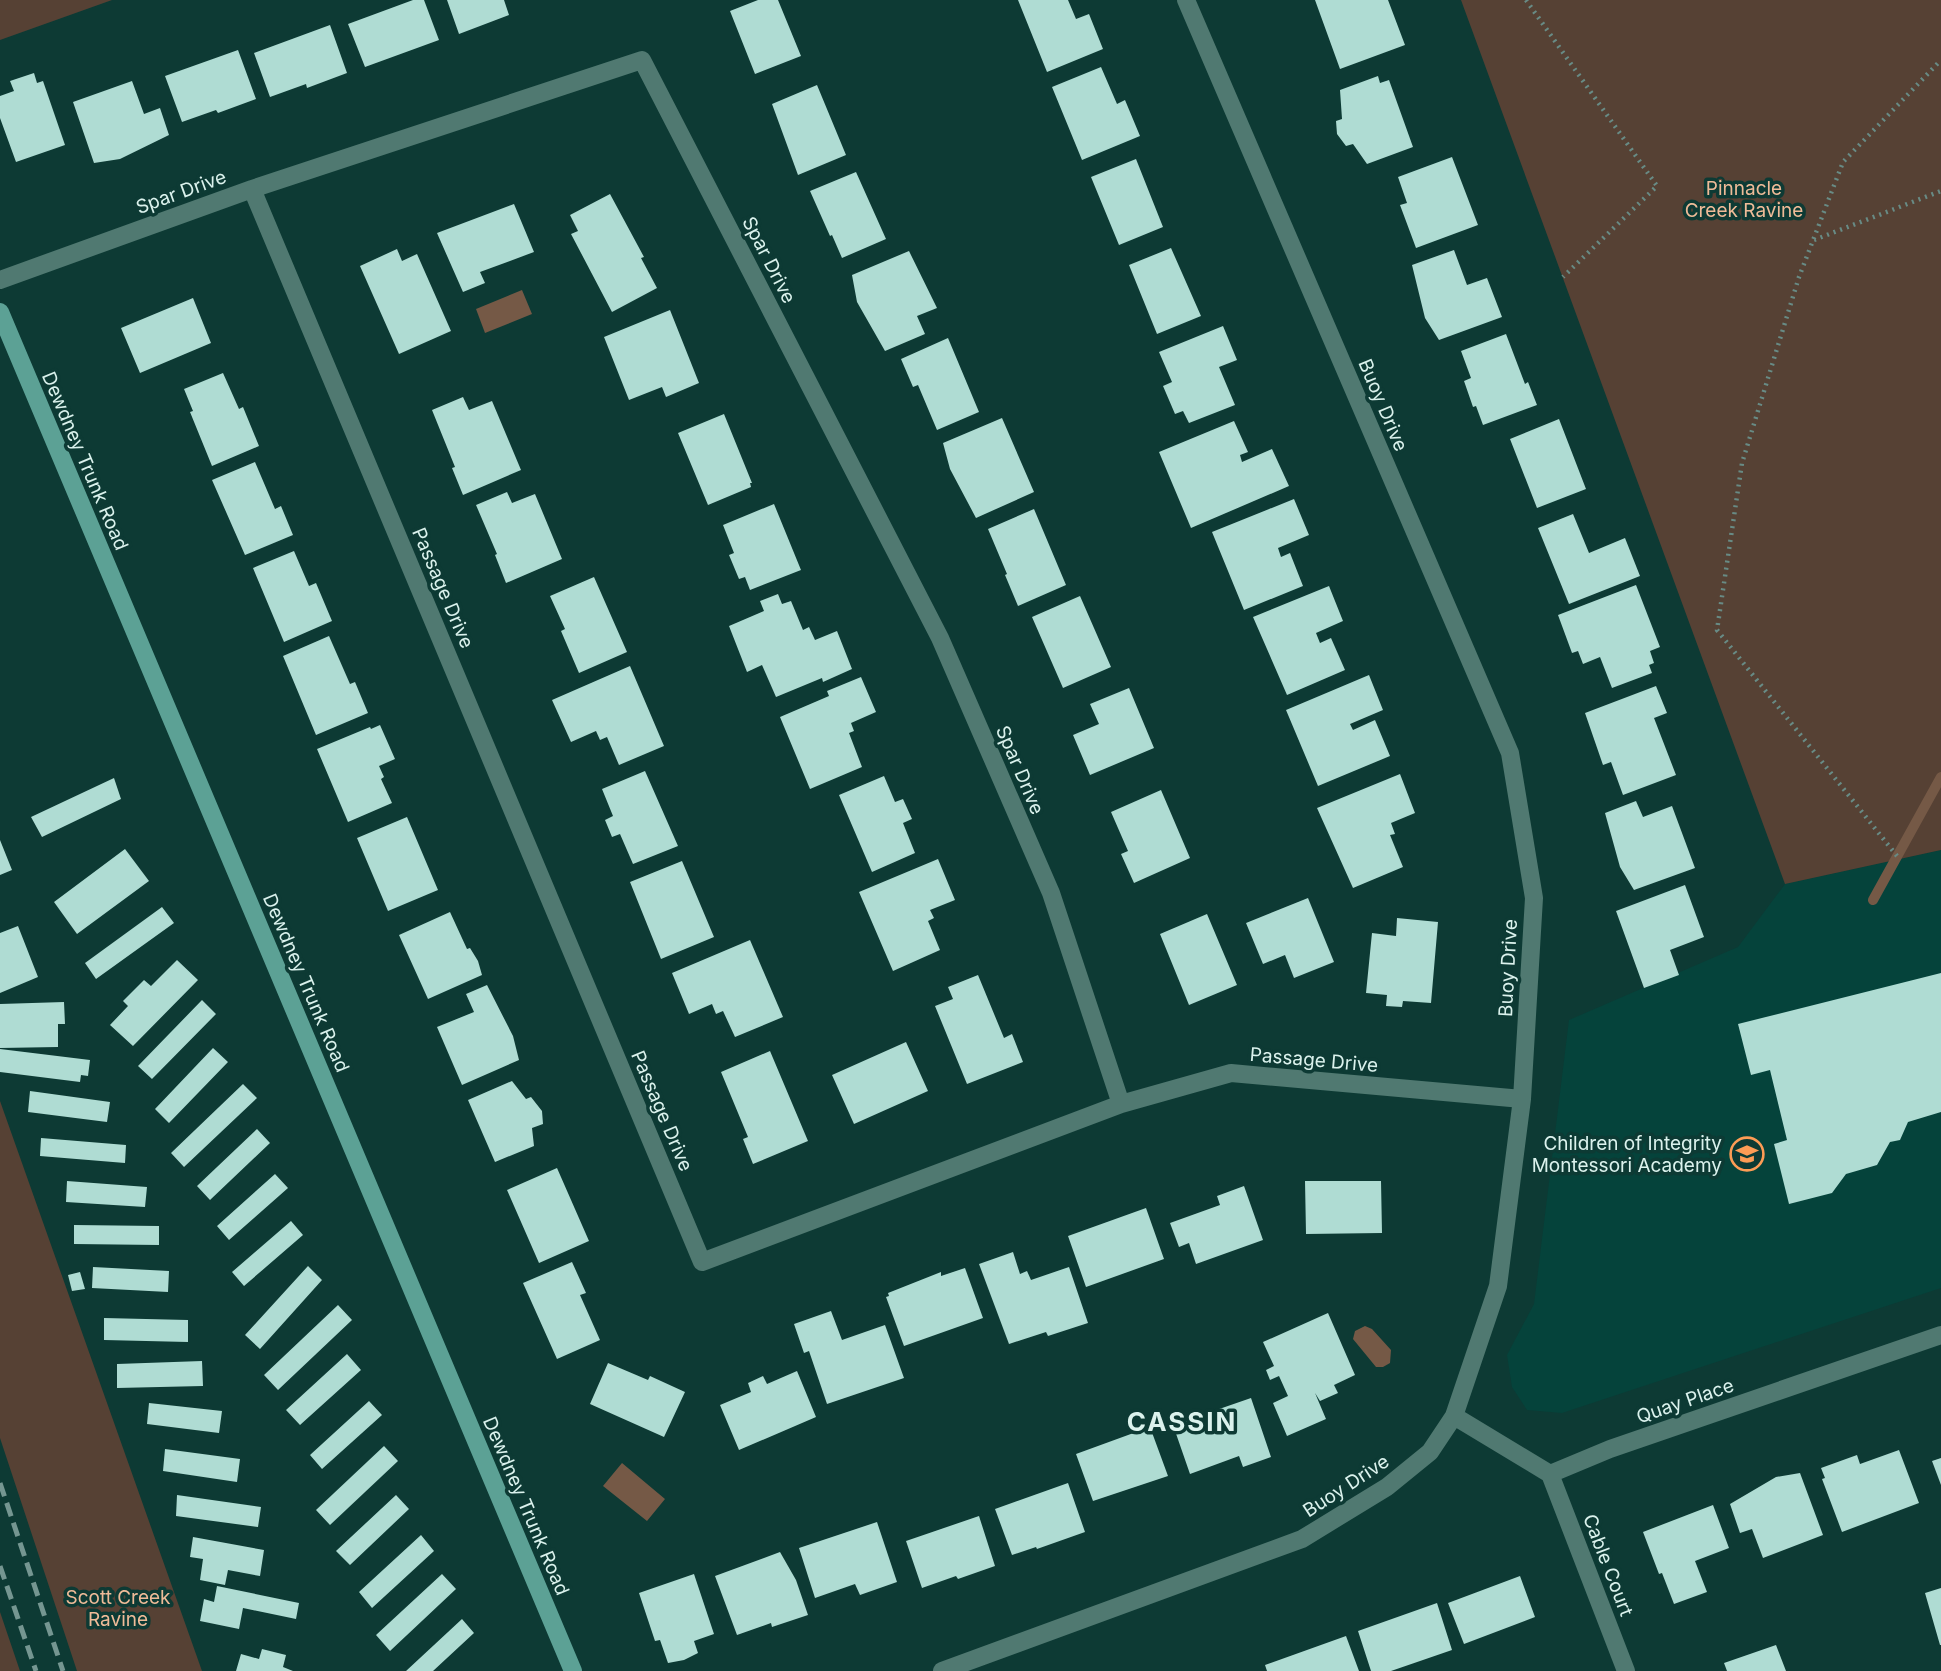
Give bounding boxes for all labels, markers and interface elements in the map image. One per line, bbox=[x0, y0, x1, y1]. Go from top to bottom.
street label: Spar Drive bbox=[133, 165, 229, 219]
park label: Pinnacle Creek Ravine bbox=[1685, 177, 1803, 222]
street label: Spar Drive bbox=[737, 213, 801, 307]
street label: Buoy Drive bbox=[1353, 355, 1413, 455]
street label: Dewdney Trunk Road bbox=[37, 368, 133, 554]
street label: Passage Drive bbox=[407, 524, 479, 652]
street label: Spar Drive bbox=[991, 722, 1049, 818]
street label: Dewdney Trunk Road bbox=[258, 890, 354, 1076]
street label: Buoy Drive bbox=[1494, 919, 1522, 1017]
street label: Passage Drive bbox=[1249, 1043, 1379, 1077]
street label: Passage Drive bbox=[626, 1047, 698, 1175]
place label: Children of Integrity Montessori Academy bbox=[1532, 1132, 1722, 1177]
school or university icon: Children of Integrity Montessori Academy bbox=[1728, 1135, 1766, 1173]
street label: Quay Place bbox=[1633, 1374, 1737, 1428]
district label: CASSIN bbox=[1127, 1406, 1237, 1437]
street label: Dewdney Trunk Road bbox=[478, 1413, 574, 1599]
street label: Buoy Drive bbox=[1299, 1450, 1393, 1522]
street label: Cable Court bbox=[1578, 1511, 1638, 1619]
park label: Scott Creek Ravine bbox=[65, 1586, 171, 1631]

